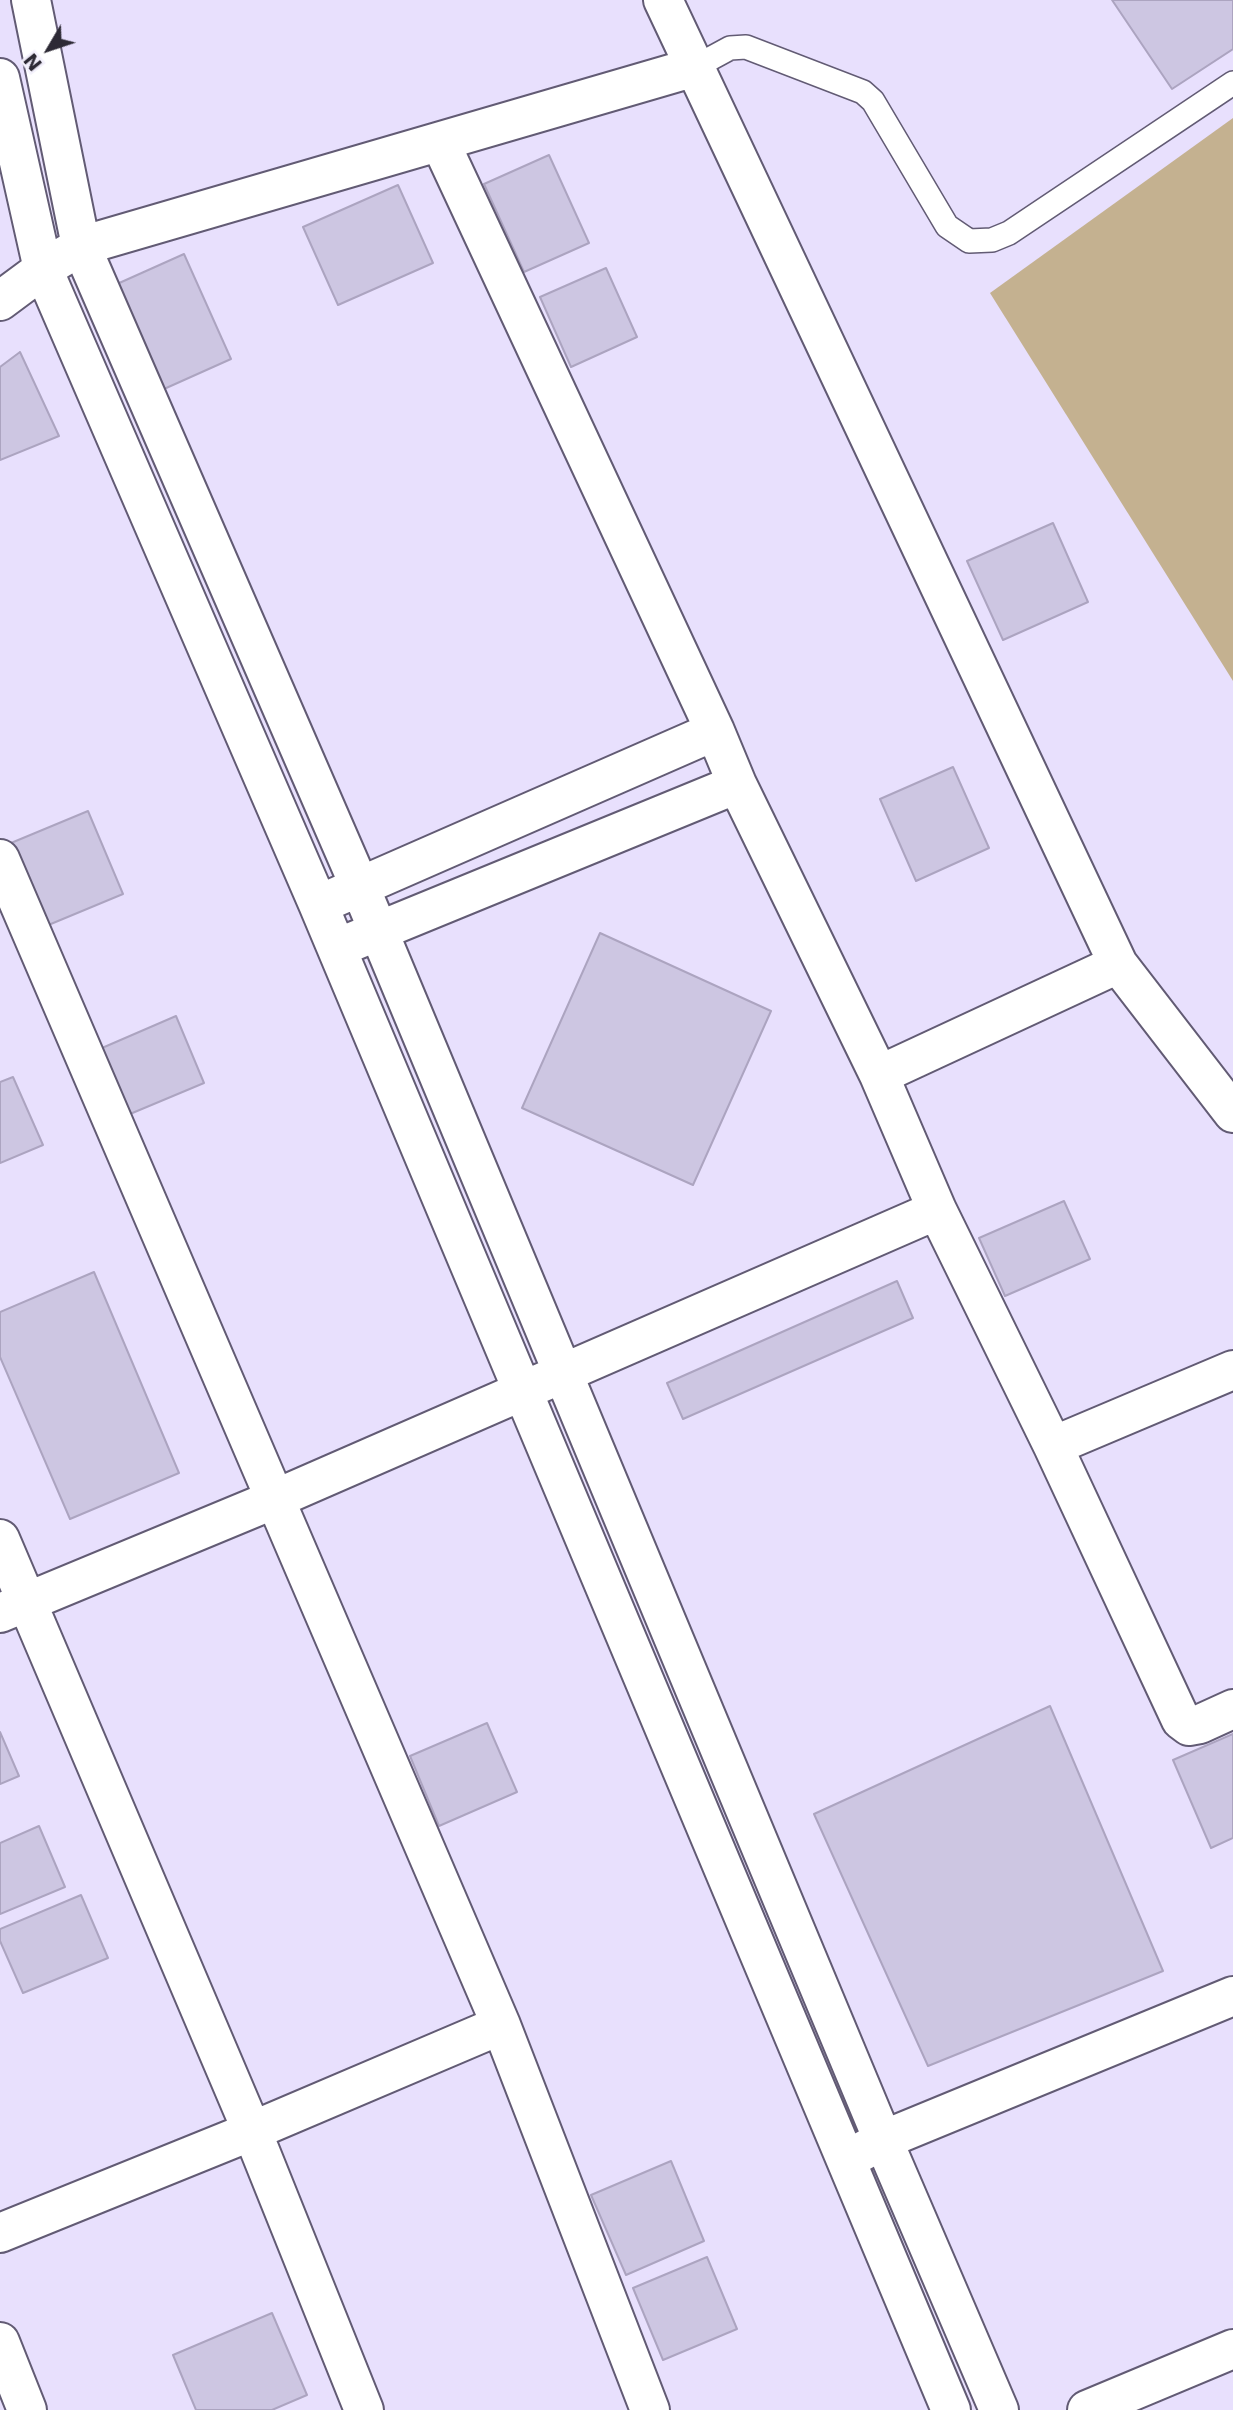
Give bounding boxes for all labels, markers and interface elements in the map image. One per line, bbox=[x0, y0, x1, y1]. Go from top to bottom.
north arrow bbox=[14, 14, 84, 84]
text: N bbox=[19, 49, 46, 75]

